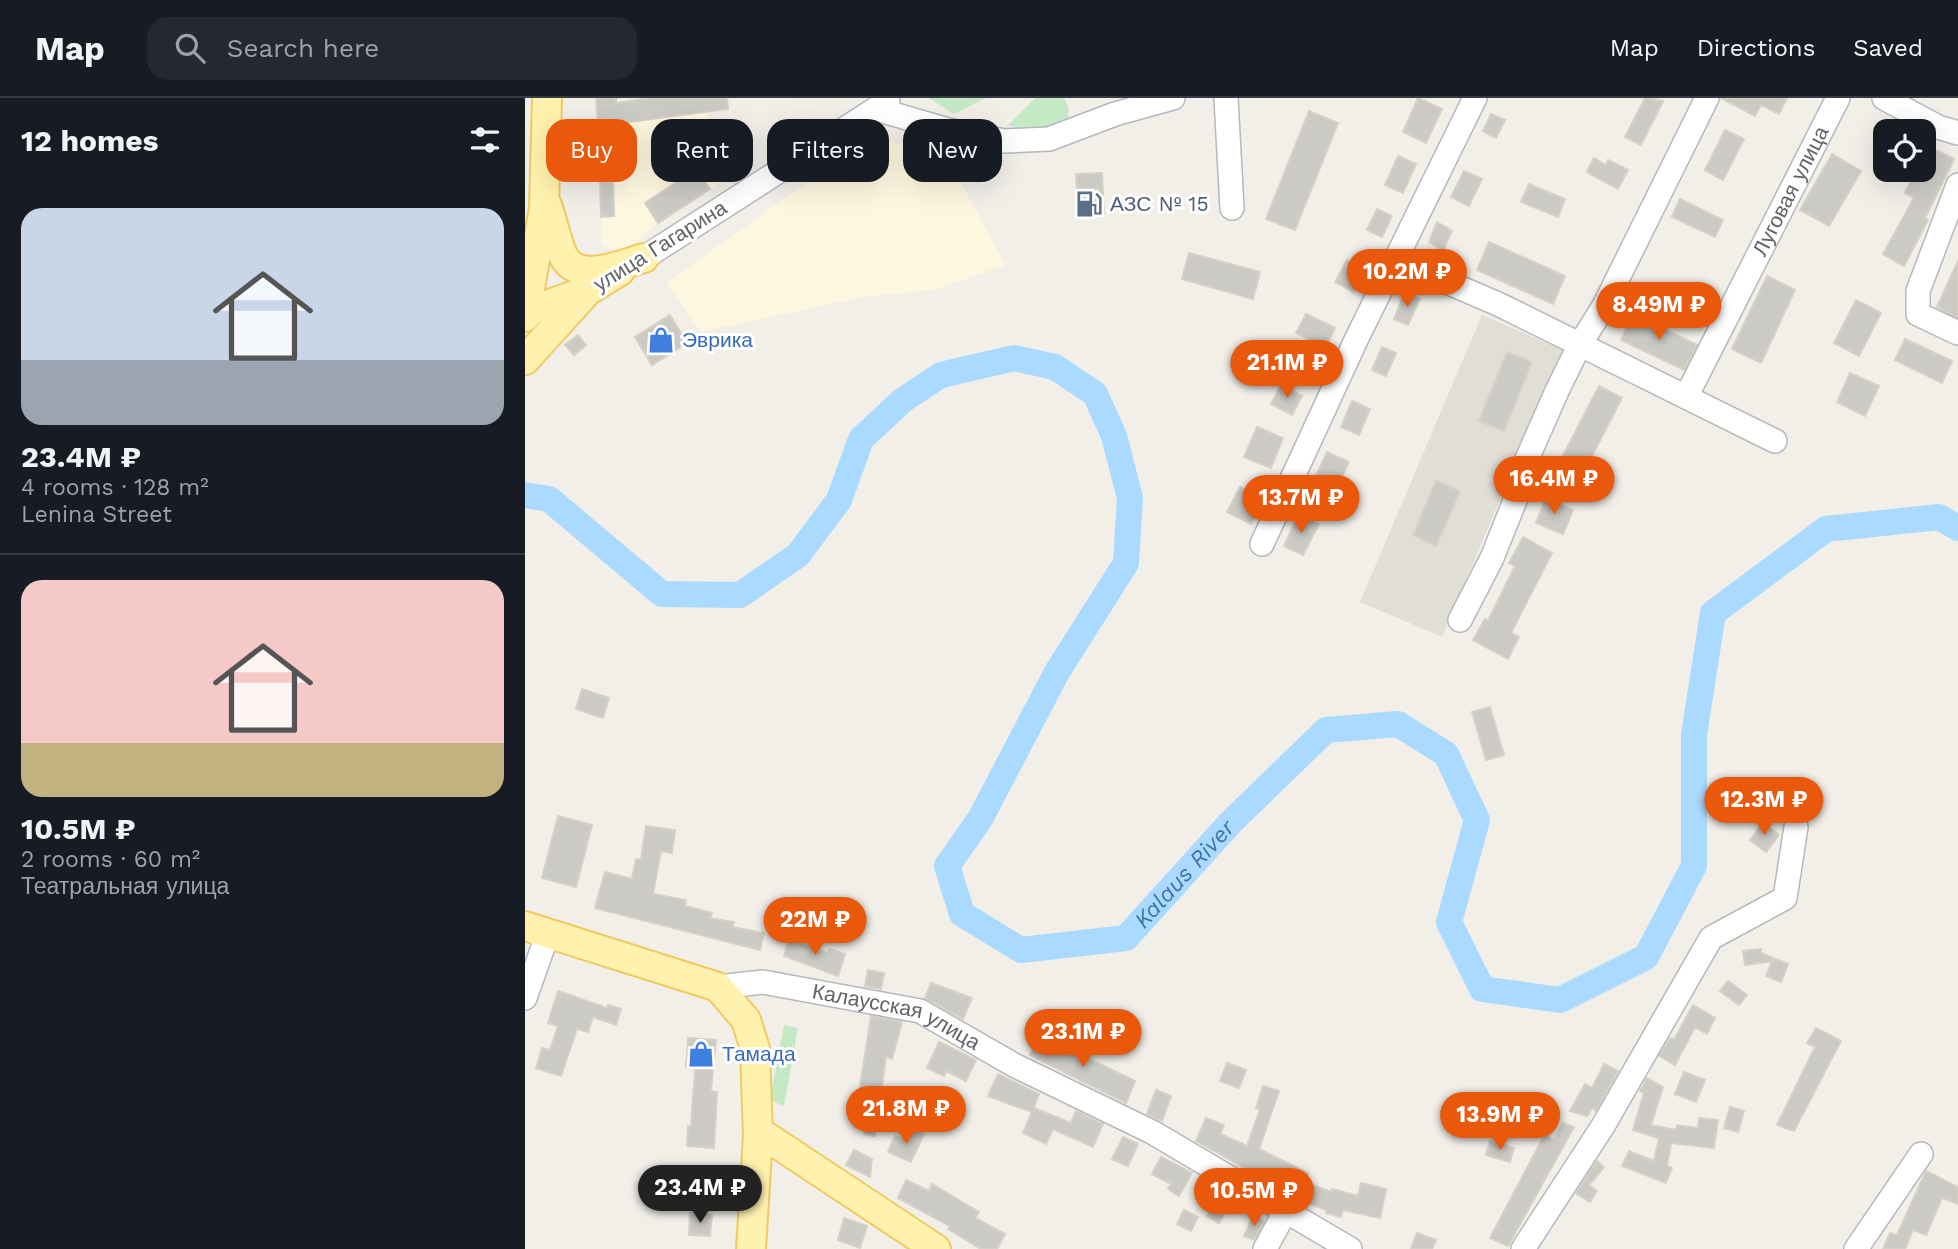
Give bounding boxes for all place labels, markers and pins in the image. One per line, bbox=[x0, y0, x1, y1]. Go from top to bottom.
fuel station icon: АЗС № 15 bbox=[1074, 189, 1104, 219]
place label: АЗС № 15 bbox=[1110, 191, 1209, 216]
pin: 10.2M ₽ bbox=[1342, 250, 1472, 309]
pin: 8.49M ₽ bbox=[1594, 282, 1724, 342]
shop icon: Эврика bbox=[646, 325, 676, 355]
place label: Эврика bbox=[682, 327, 753, 352]
pin: 21.1M ₽ bbox=[1222, 341, 1352, 400]
pin: 16.4M ₽ bbox=[1489, 456, 1619, 516]
pin: 13.7M ₽ bbox=[1236, 476, 1366, 535]
pin: 12.3M ₽ bbox=[1699, 778, 1829, 837]
pin: 22M ₽ bbox=[766, 898, 864, 957]
pin: 23.1M ₽ bbox=[1018, 1010, 1148, 1069]
shop icon: Тамада bbox=[686, 1039, 716, 1069]
place label: Тамада bbox=[722, 1041, 796, 1066]
pin: 21.8M ₽ bbox=[841, 1086, 971, 1146]
pin: 13.9M ₽ bbox=[1435, 1093, 1565, 1152]
pin: 23.4M ₽ bbox=[635, 1166, 765, 1225]
pin: 10.5M ₽ bbox=[1189, 1168, 1319, 1228]

